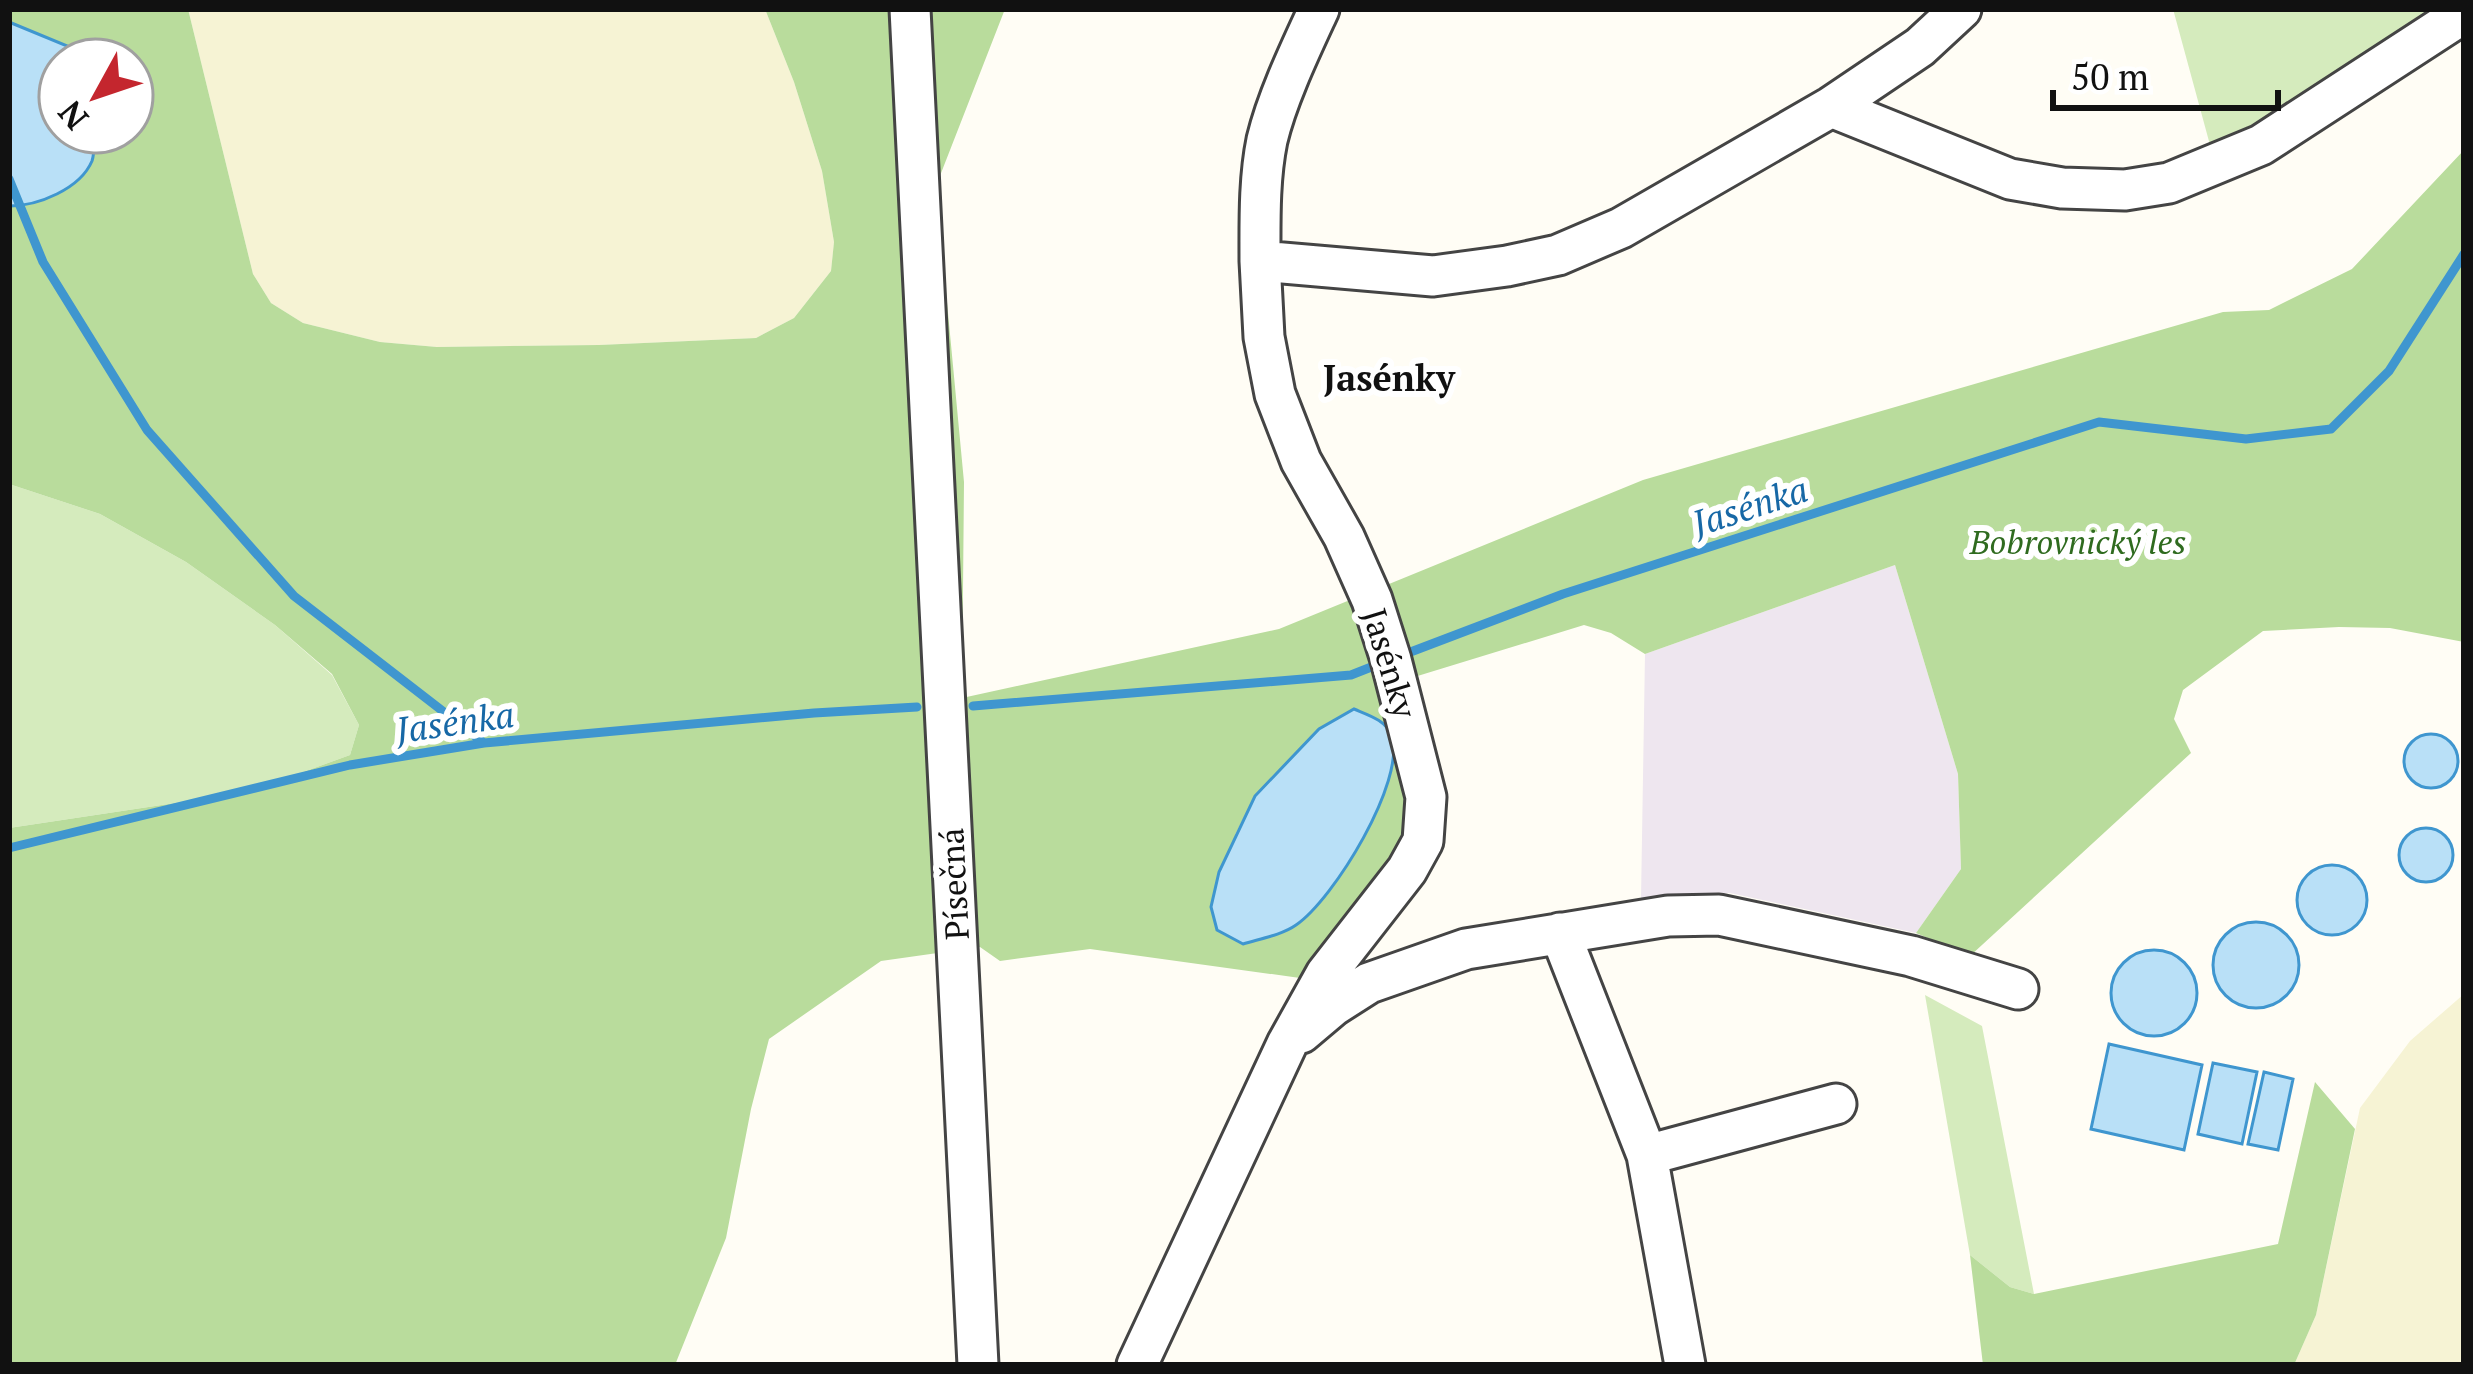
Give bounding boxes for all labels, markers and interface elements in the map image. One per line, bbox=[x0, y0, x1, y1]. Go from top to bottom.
north arrow bbox=[36, 36, 156, 156]
scale bar bbox=[2053, 36, 2278, 110]
text: 50 m bbox=[2071, 53, 2149, 100]
text: N bbox=[48, 92, 97, 139]
district label: Jasénky bbox=[1323, 354, 1456, 401]
water label: Jasénka bbox=[1684, 465, 1814, 547]
park label: Bobrovnický les bbox=[1969, 520, 2186, 563]
street label: Jasénky bbox=[1354, 603, 1428, 724]
water label: Jasénka bbox=[391, 690, 517, 753]
street label: Písečná bbox=[929, 827, 978, 941]

